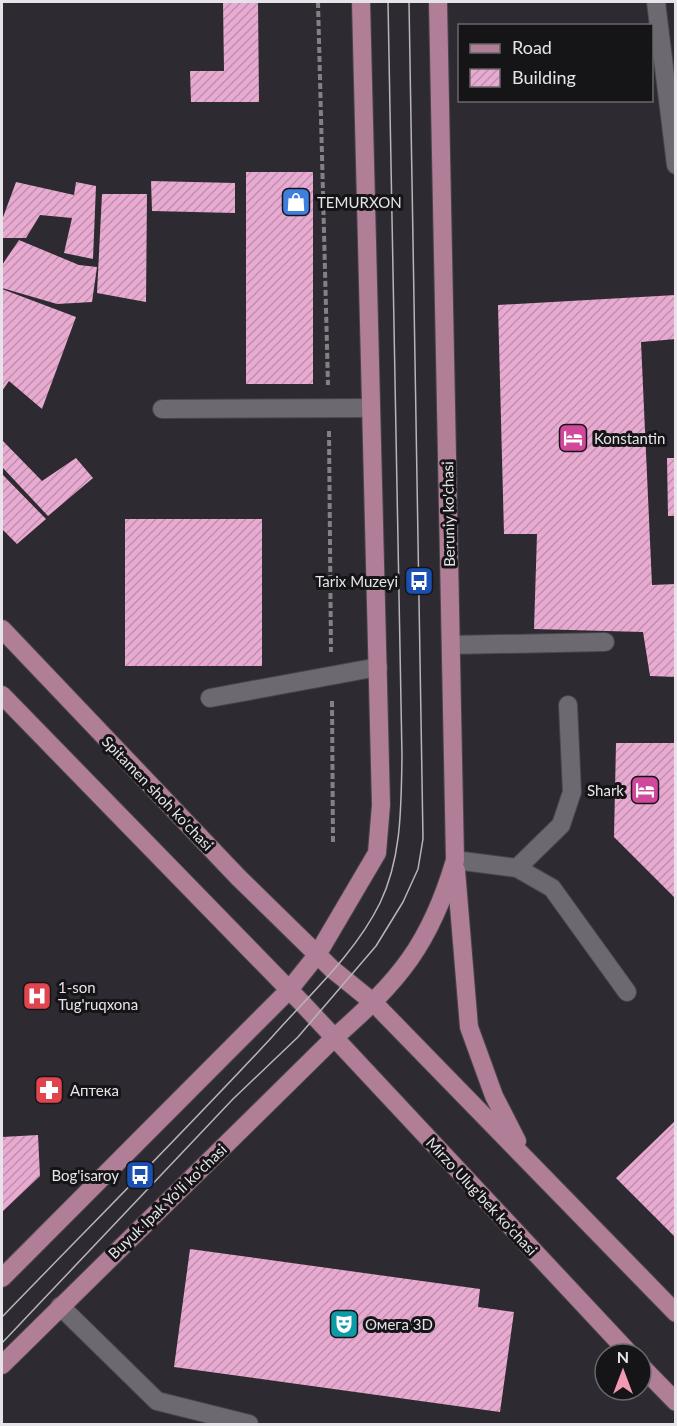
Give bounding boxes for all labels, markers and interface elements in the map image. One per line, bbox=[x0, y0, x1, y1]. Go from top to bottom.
legend bbox=[458, 24, 653, 102]
text: Road bbox=[512, 36, 552, 58]
text: Building bbox=[512, 66, 576, 88]
shop icon: TEMURXON bbox=[280, 186, 312, 218]
place label: TEMURXON bbox=[317, 193, 402, 211]
hotel icon: Konstantin bbox=[557, 422, 589, 454]
place label: Konstantin bbox=[594, 429, 665, 447]
street label: Beruniy ko'chasi bbox=[438, 461, 458, 567]
bus stop icon: Tarix Muzeyi bbox=[403, 565, 435, 597]
place label: Tarix Muzeyi bbox=[315, 572, 398, 590]
street label: Spitamen shoh ko'chasi bbox=[99, 732, 217, 854]
hotel icon: Shark bbox=[629, 774, 661, 806]
place label: Shark bbox=[587, 781, 624, 799]
place label: 1-son Tug'ruqxona bbox=[58, 978, 138, 1013]
hospital icon: 1-son Tug'ruqxona bbox=[21, 980, 53, 1012]
pharmacy icon: Аптека bbox=[33, 1074, 65, 1106]
place label: Аптека bbox=[70, 1081, 119, 1099]
street label: Mirzo Ulug'bek ko'chasi bbox=[423, 1133, 541, 1259]
street label: Buyuk Ipak Yo'li ko'chasi bbox=[104, 1140, 230, 1262]
bus stop icon: Bog'isaroy bbox=[124, 1159, 156, 1191]
place label: Bog'isaroy bbox=[51, 1166, 119, 1184]
theatre icon: Омега 3D bbox=[328, 1308, 360, 1340]
place label: Омега 3D bbox=[365, 1315, 433, 1333]
north arrow bbox=[593, 1342, 653, 1402]
text: N bbox=[617, 1347, 629, 1366]

